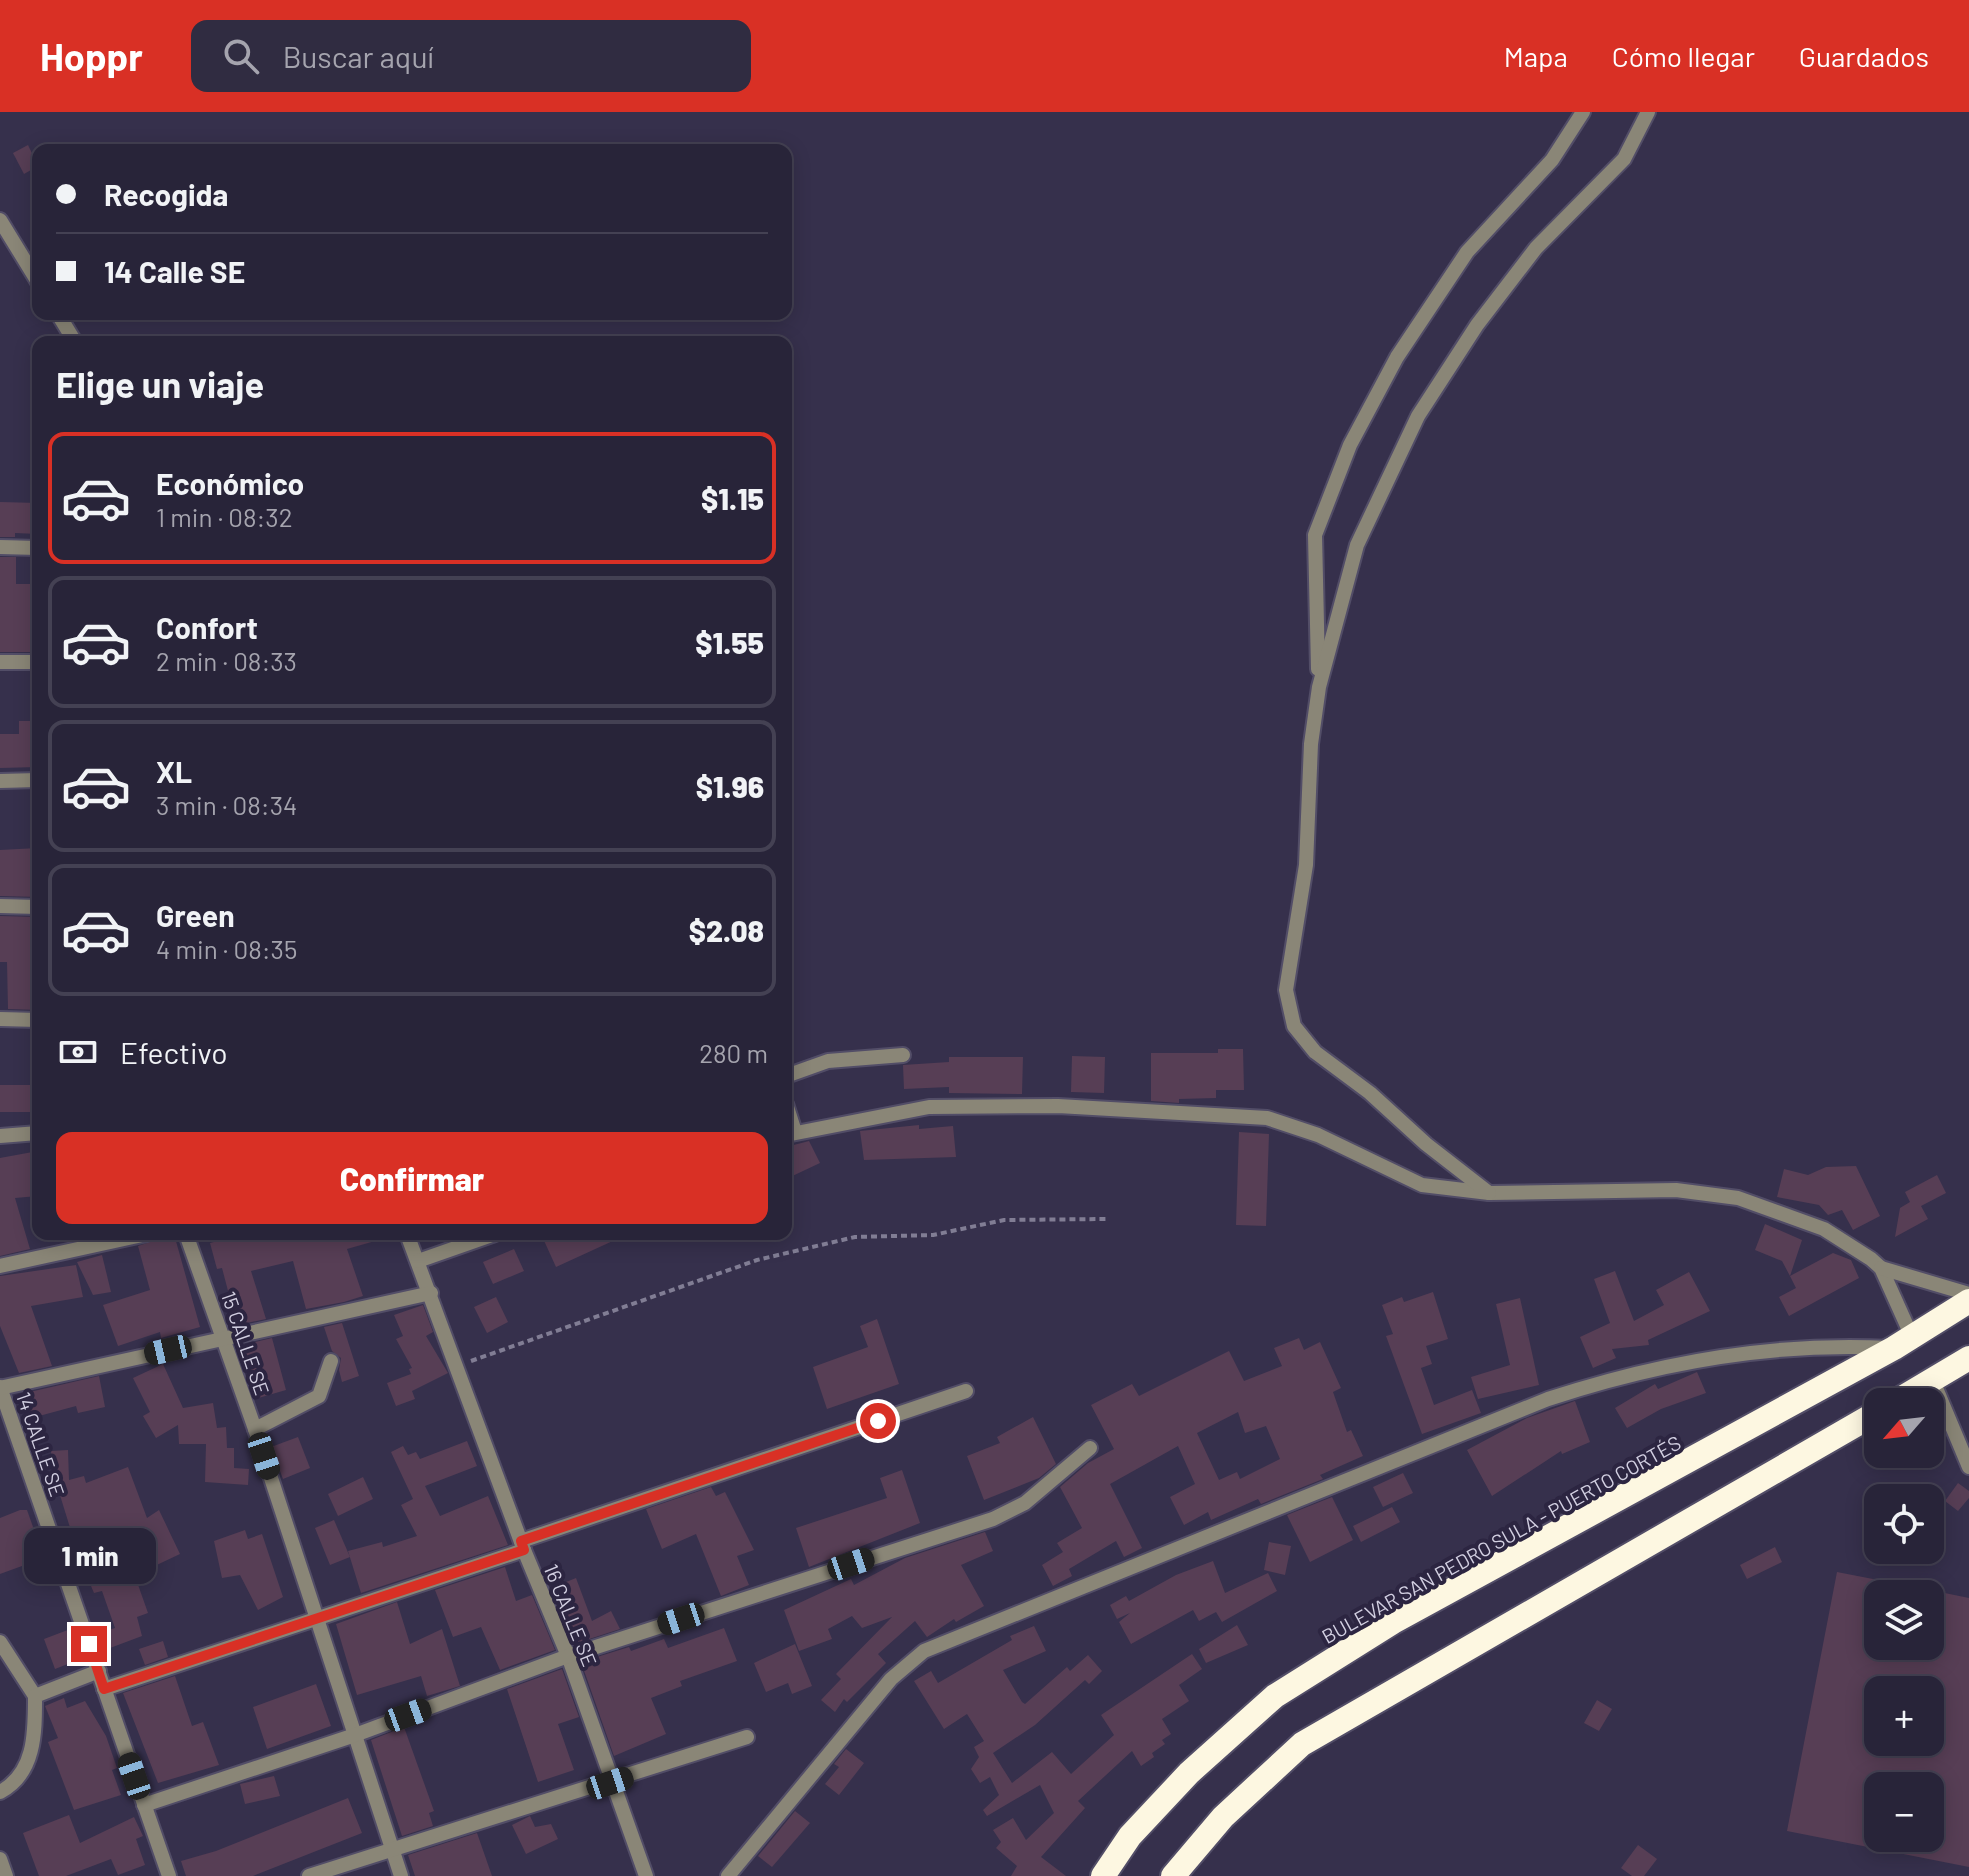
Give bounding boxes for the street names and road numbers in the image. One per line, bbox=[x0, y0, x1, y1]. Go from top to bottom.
street label: 15 CALLE SE bbox=[217, 1288, 275, 1398]
street label: 14 CALLE SE bbox=[12, 1389, 70, 1499]
street label: BULEVAR SAN PEDRO SULA - PUERTO CORTÉS bbox=[1317, 1430, 1685, 1648]
street label: 16 CALLE SE bbox=[540, 1560, 602, 1670]

